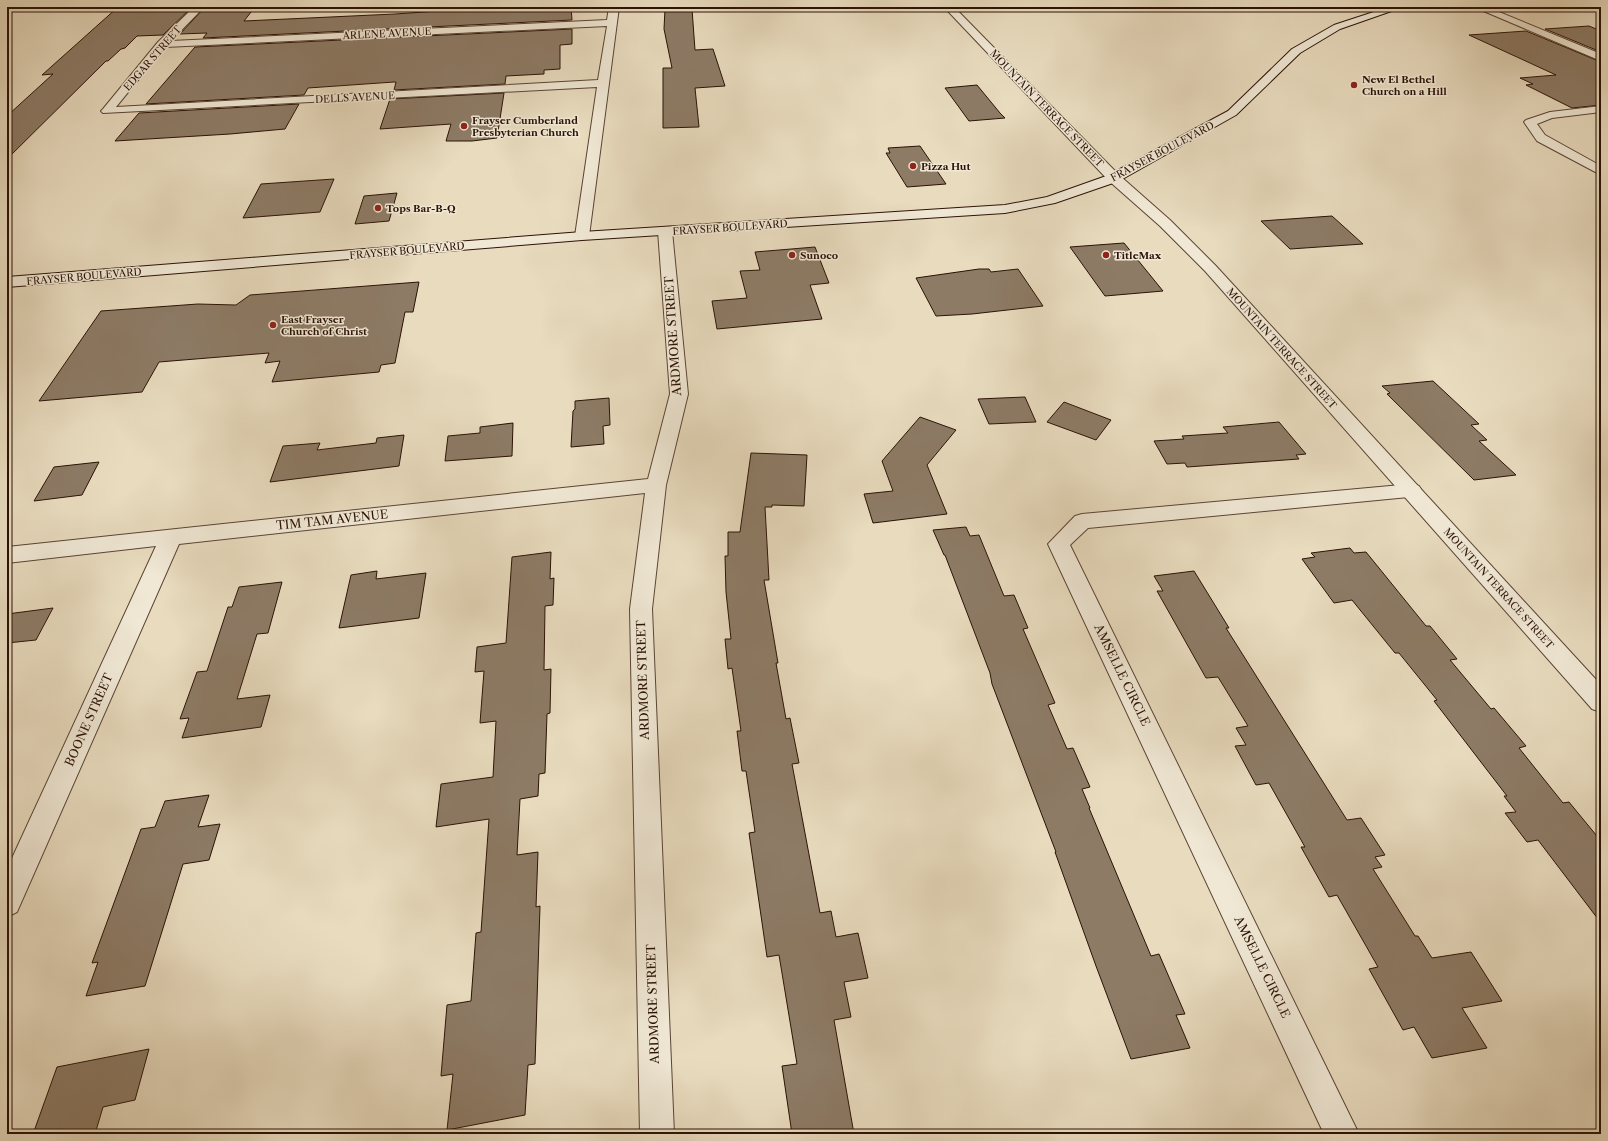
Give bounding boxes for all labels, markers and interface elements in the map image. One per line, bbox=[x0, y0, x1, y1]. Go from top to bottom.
street label: EDGAR STREET bbox=[121, 23, 184, 94]
street label: ARLENE AVENUE bbox=[341, 25, 432, 42]
street label: MOUNTAIN TERRACE STREET bbox=[987, 47, 1107, 170]
place label: New El Bethel Church on a Hill bbox=[1362, 73, 1447, 98]
marker: New El Bethel Church on a Hill bbox=[1349, 80, 1359, 90]
street label: DELLS AVENUE bbox=[315, 89, 395, 106]
place label: Frayser Cumberland Presbyterian Church bbox=[472, 114, 579, 139]
street label: FRAYSER BOULEVARD bbox=[1108, 119, 1216, 184]
marker: Frayser Cumberland Presbyterian Church bbox=[459, 121, 469, 131]
place label: Pizza Hut bbox=[921, 160, 971, 173]
marker: Pizza Hut bbox=[908, 161, 918, 171]
place label: Tops Bar-B-Q bbox=[386, 202, 456, 215]
marker: Tops Bar-B-Q bbox=[373, 203, 383, 213]
street label: FRAYSER BOULEVARD bbox=[672, 217, 788, 238]
street label: FRAYSER BOULEVARD bbox=[349, 239, 465, 262]
place label: Sunoco bbox=[800, 249, 838, 262]
place label: TitleMax bbox=[1114, 249, 1162, 262]
marker: Sunoco bbox=[787, 250, 797, 260]
marker: TitleMax bbox=[1101, 250, 1111, 260]
street label: FRAYSER BOULEVARD bbox=[26, 265, 142, 288]
street label: ARDMORE STREET bbox=[661, 276, 684, 397]
street label: MOUNTAIN TERRACE STREET bbox=[1224, 285, 1340, 412]
place label: East Frayser Church of Christ bbox=[281, 313, 367, 338]
marker: East Frayser Church of Christ bbox=[268, 320, 278, 330]
street label: TIM TAM AVENUE bbox=[275, 506, 389, 533]
street label: MOUNTAIN TERRACE STREET bbox=[1441, 525, 1557, 652]
street label: ARDMORE STREET bbox=[633, 620, 652, 741]
street label: AMSELLE CIRCLE bbox=[1091, 620, 1154, 728]
street label: BOONE STREET bbox=[61, 671, 116, 769]
street label: AMSELLE CIRCLE bbox=[1231, 912, 1294, 1020]
street label: ARDMORE STREET bbox=[643, 944, 662, 1065]

